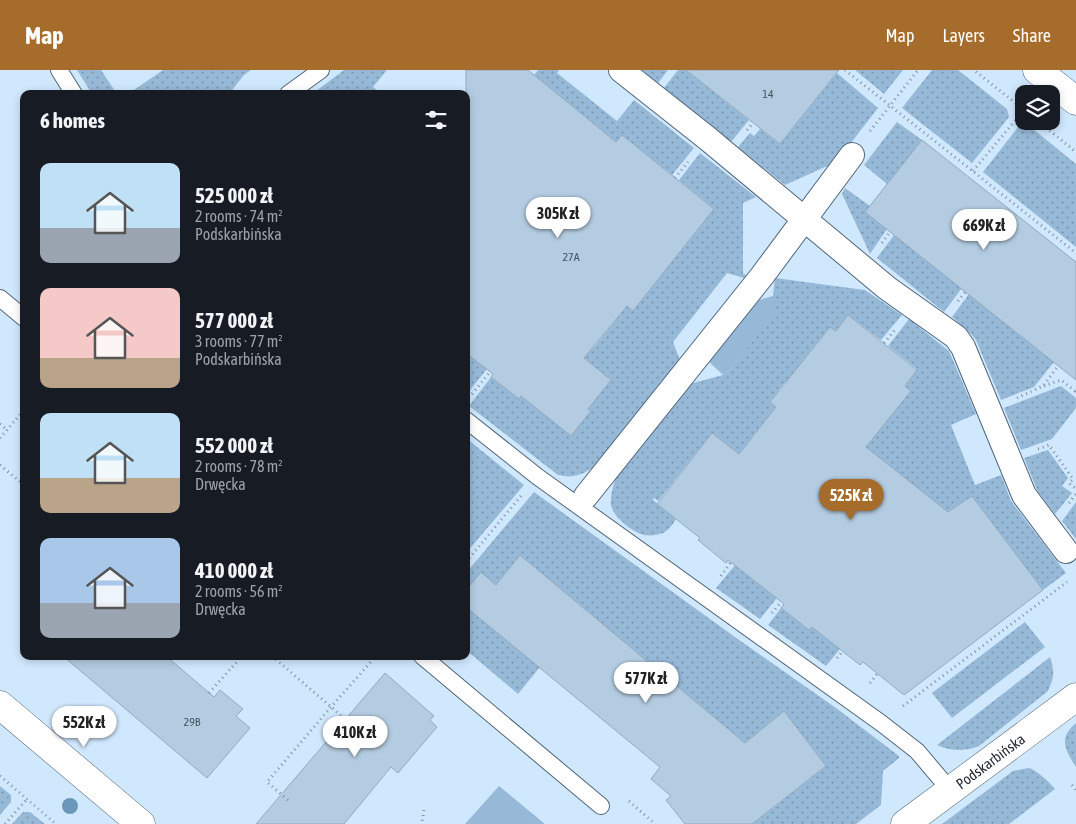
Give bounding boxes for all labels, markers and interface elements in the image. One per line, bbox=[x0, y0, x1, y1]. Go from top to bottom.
text: Map bbox=[25, 22, 64, 49]
text: Map bbox=[885, 25, 914, 46]
text: Layers bbox=[942, 25, 985, 46]
text: Share bbox=[1013, 25, 1051, 46]
map controls bbox=[1015, 85, 1060, 130]
button: layers bbox=[1015, 85, 1060, 130]
house number: 14 bbox=[762, 87, 774, 101]
icon: filters bbox=[422, 106, 450, 134]
text: 6 homes bbox=[40, 108, 105, 132]
icon: home bbox=[80, 183, 140, 243]
text: 525 000 zł bbox=[195, 183, 273, 207]
pin: 305K zł bbox=[512, 196, 604, 239]
text: 305K zł bbox=[537, 204, 579, 222]
text: 2 rooms · 74 m² bbox=[195, 207, 283, 225]
pin: 669K zł bbox=[938, 208, 1030, 251]
text: 669K zł bbox=[963, 216, 1005, 234]
text: Podskarbińska bbox=[195, 225, 282, 243]
house number: 27A bbox=[562, 250, 580, 264]
icon: home bbox=[80, 308, 140, 368]
text: 577 000 zł bbox=[195, 308, 273, 332]
text: 3 rooms · 77 m² bbox=[195, 332, 283, 350]
text: Podskarbińska bbox=[195, 350, 282, 368]
icon: home bbox=[80, 433, 140, 493]
text: 552 000 zł bbox=[195, 433, 273, 457]
text: 2 rooms · 78 m² bbox=[195, 457, 283, 475]
text: Drwęcka bbox=[195, 475, 246, 493]
pin: 525K zł bbox=[805, 478, 897, 521]
text: 525K zł bbox=[830, 486, 872, 504]
icon: home bbox=[80, 558, 140, 618]
text: 410 000 zł bbox=[195, 558, 273, 582]
text: 2 rooms · 56 m² bbox=[195, 582, 283, 600]
text: Drwęcka bbox=[195, 600, 246, 618]
pin: 577K zł bbox=[600, 662, 692, 704]
text: 577K zł bbox=[625, 669, 667, 687]
pin: 552K zł bbox=[38, 706, 130, 748]
text: 552K zł bbox=[63, 713, 105, 731]
house number: 29B bbox=[184, 715, 201, 729]
pin: 410K zł bbox=[309, 716, 401, 758]
text: 410K zł bbox=[334, 723, 376, 741]
street label: Podskarbińska bbox=[952, 730, 1028, 792]

